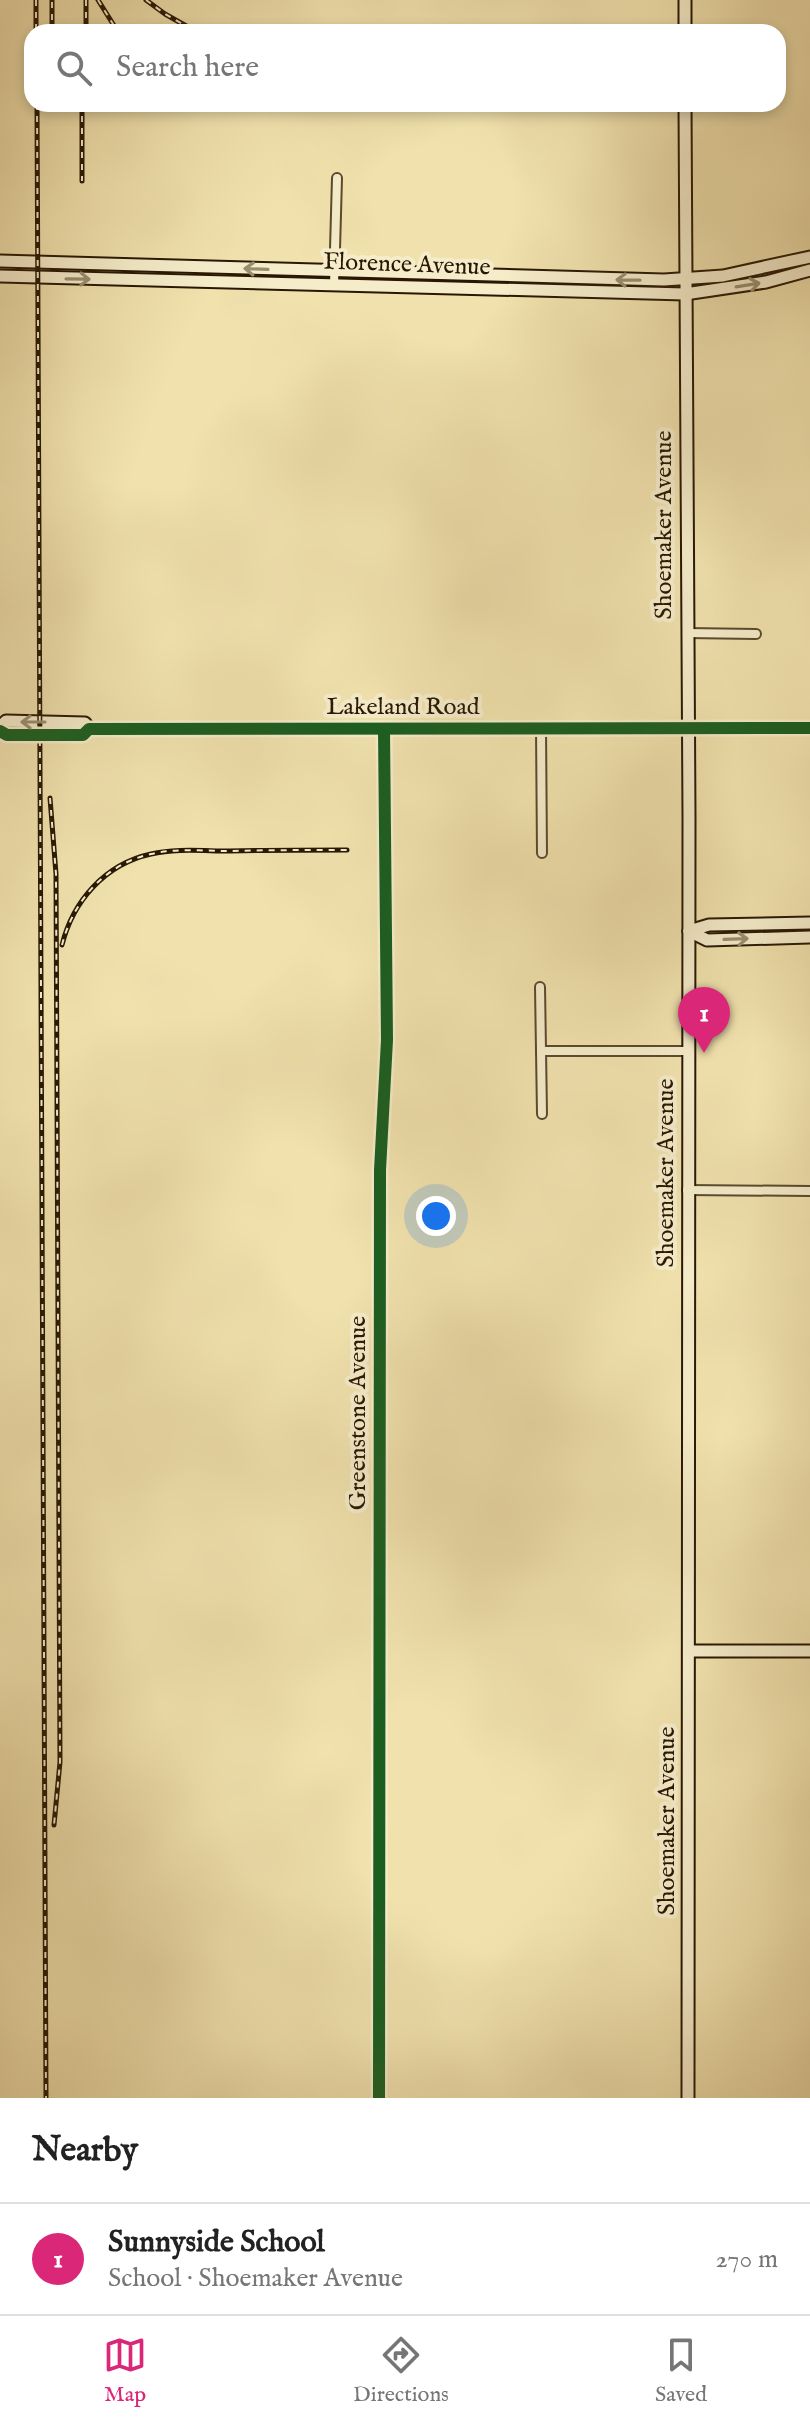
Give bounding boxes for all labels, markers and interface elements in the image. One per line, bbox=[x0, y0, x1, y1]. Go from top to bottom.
search box bbox=[24, 24, 786, 112]
icon: search bbox=[52, 46, 96, 90]
text: Search here bbox=[116, 49, 259, 87]
street label: Florence Avenue bbox=[323, 247, 491, 283]
one-way arrow bbox=[243, 261, 270, 277]
one-way arrow bbox=[64, 271, 91, 287]
one-way arrow bbox=[615, 272, 642, 287]
one-way arrow bbox=[735, 276, 760, 291]
street label: Shoemaker Avenue bbox=[649, 431, 680, 619]
street label: Lakeland Road bbox=[326, 692, 480, 723]
one-way arrow bbox=[20, 714, 47, 730]
one-way arrow bbox=[722, 931, 749, 946]
pin: 1 bbox=[678, 987, 730, 1053]
street label: Shoemaker Avenue bbox=[651, 1079, 682, 1267]
your location bbox=[416, 1196, 456, 1236]
street label: Greenstone Avenue bbox=[343, 1316, 374, 1510]
street label: Shoemaker Avenue bbox=[652, 1727, 683, 1915]
text: Nearby bbox=[32, 2129, 138, 2172]
text: Sunnyside School bbox=[108, 2224, 325, 2262]
text: 1 bbox=[53, 2243, 63, 2276]
text: 270 m bbox=[715, 2243, 778, 2276]
text: School · Shoemaker Avenue bbox=[108, 2262, 403, 2295]
tab: Map bbox=[103, 2333, 147, 2409]
tab: Directions bbox=[353, 2333, 449, 2409]
tab: Saved bbox=[655, 2333, 707, 2409]

